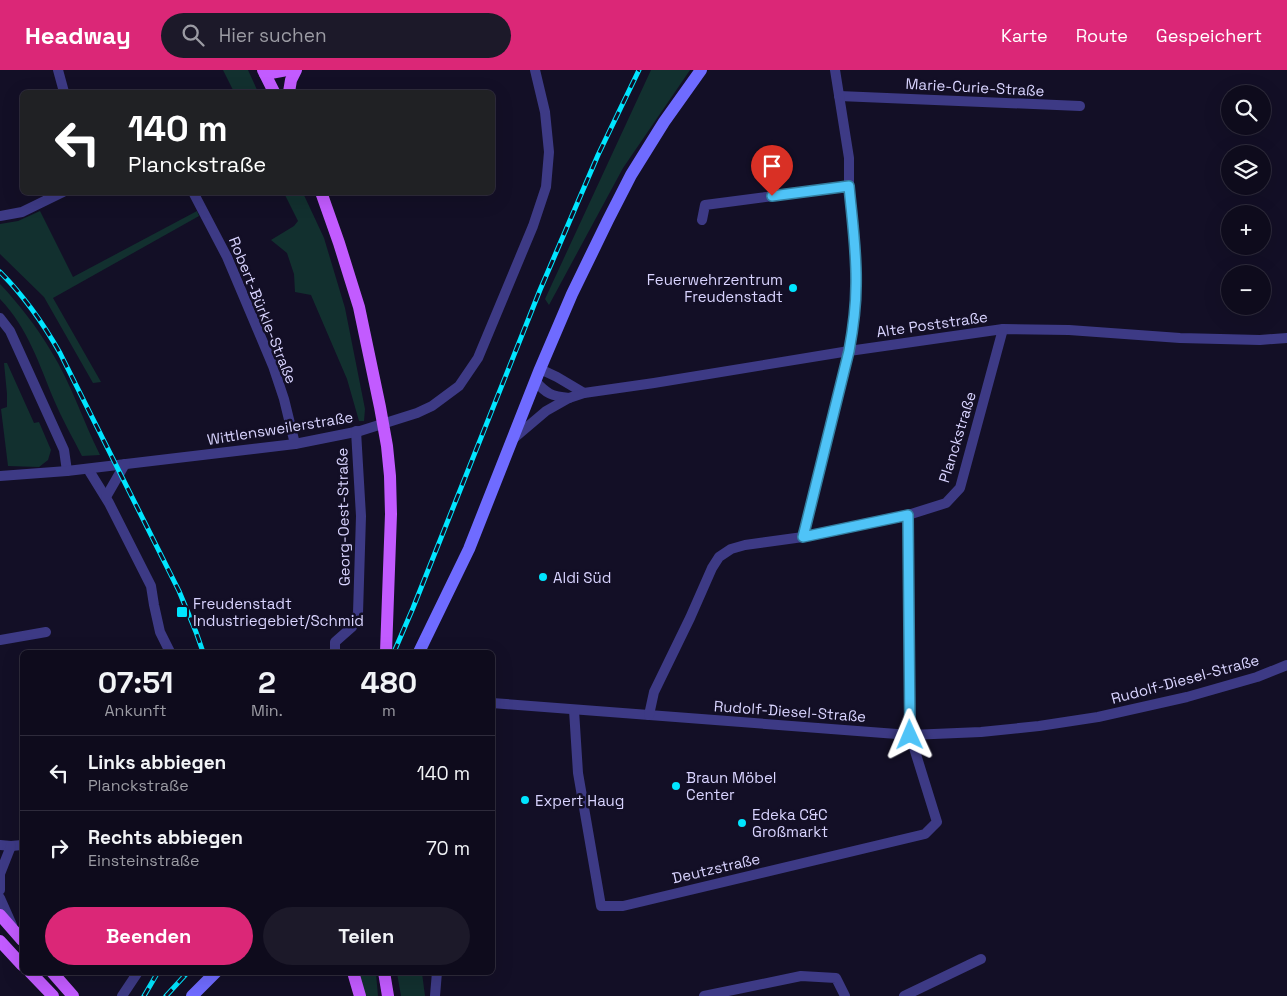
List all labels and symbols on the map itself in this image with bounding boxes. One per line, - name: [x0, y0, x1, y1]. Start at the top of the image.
- street label: Marie-Curie-Straße: [905, 74, 1045, 100]
- pin: [751, 145, 793, 196]
- street label: Robert-Bürkle-Straße: [225, 234, 301, 386]
- place label: Feuerwehrzentrum Freudenstadt: [647, 270, 783, 306]
- marker: Feuerwehrzentrum Freudenstadt: [787, 282, 799, 294]
- street label: Alte Poststraße: [875, 307, 989, 341]
- street label: Planckstraße: [934, 389, 980, 485]
- street label: Wittlensweilerstraße: [206, 407, 354, 449]
- street label: Georg-Oest-Straße: [332, 448, 354, 586]
- place label: Aldi Süd: [553, 568, 611, 587]
- marker: Aldi Süd: [537, 571, 549, 583]
- place label: Freudenstadt Industriegebiet/Schmid: [193, 594, 364, 630]
- marker: Freudenstadt Industriegebiet/Schmid: [175, 605, 189, 619]
- street label: Rudolf-Diesel-Straße: [1109, 650, 1261, 708]
- street label: Rudolf-Diesel-Straße: [713, 696, 867, 726]
- position arrow: [883, 708, 935, 760]
- place label: Braun Möbel Center: [686, 768, 776, 804]
- marker: Braun Möbel Center: [670, 780, 682, 792]
- place label: Expert Haug: [535, 791, 624, 810]
- marker: Expert Haug: [519, 794, 531, 806]
- place label: Edeka C&C Großmarkt: [752, 805, 828, 841]
- marker: Edeka C&C Großmarkt: [736, 817, 748, 829]
- street label: Deutzstraße: [670, 849, 762, 887]

